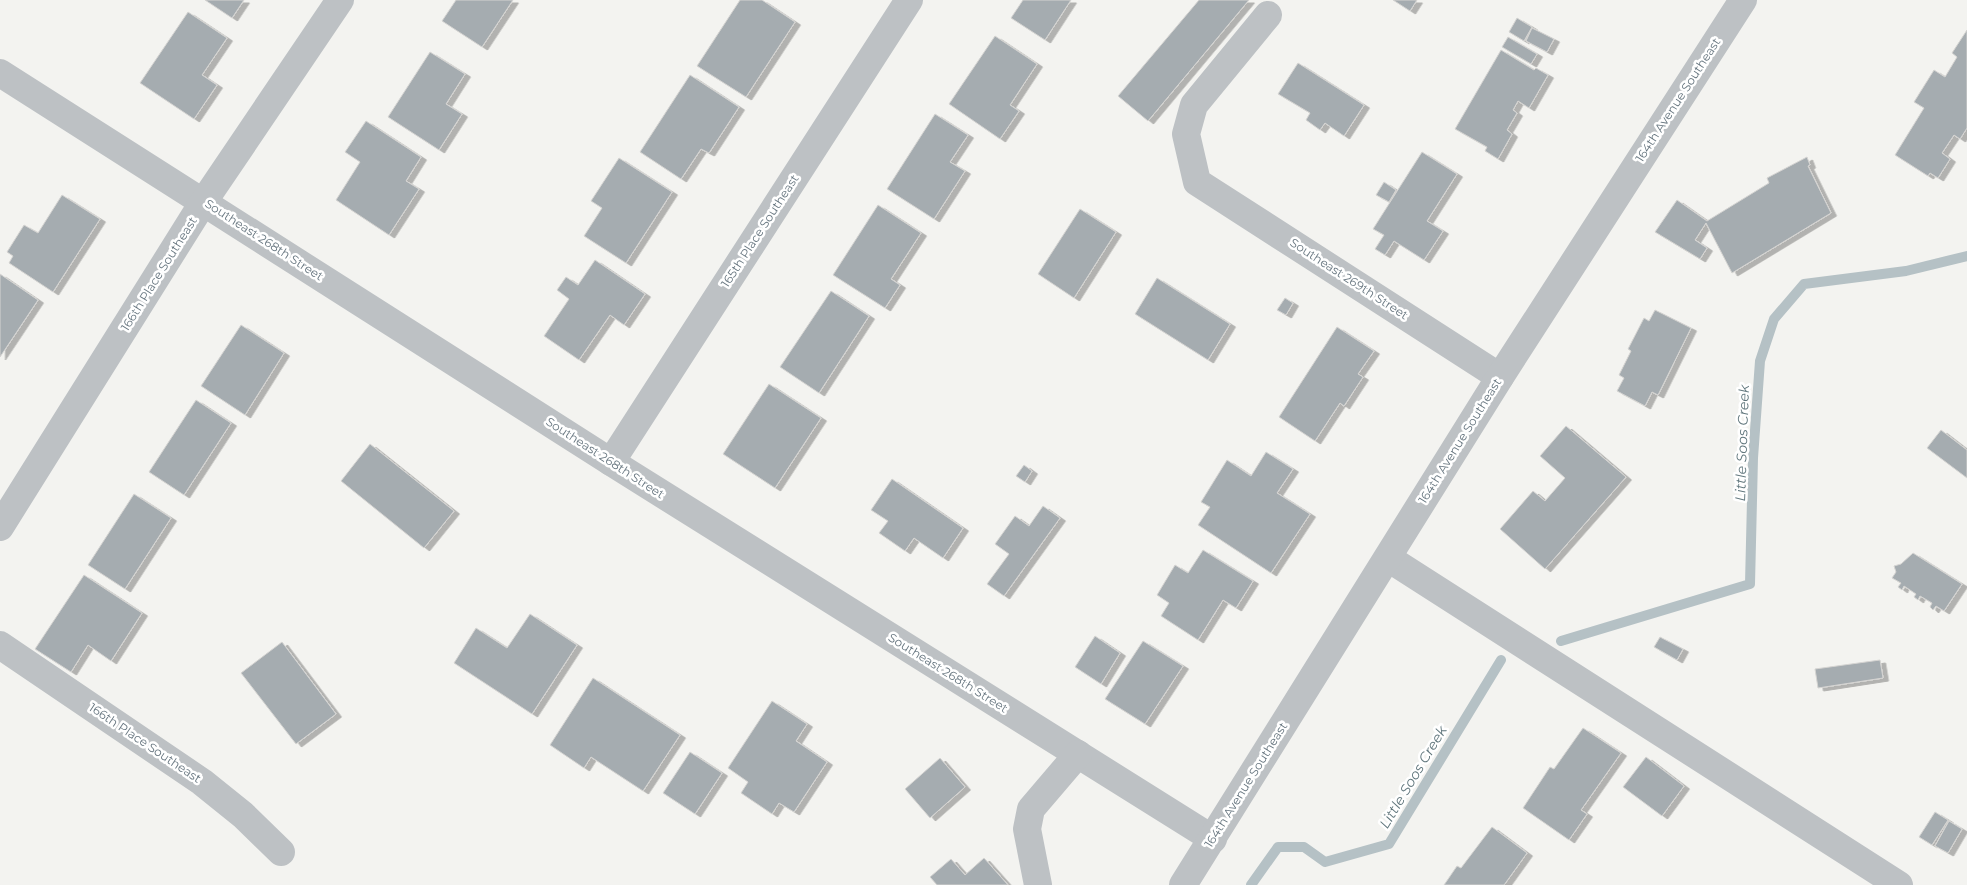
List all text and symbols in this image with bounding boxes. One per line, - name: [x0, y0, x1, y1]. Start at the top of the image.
- street label: 164th Avenue Southeast: [1632, 35, 1723, 165]
- street label: 165th Place Southeast: [718, 171, 802, 290]
- street label: Southeast 268th Street: [202, 196, 326, 284]
- street label: 166th Place Southeast: [117, 214, 200, 334]
- street label: Southeast 269th Street: [1287, 235, 1411, 322]
- street label: 164th Avenue Southeast: [1415, 375, 1504, 506]
- water label: Little Soos Creek: [1731, 384, 1753, 502]
- street label: Southeast 268th Street: [543, 414, 667, 502]
- street label: Southeast 268th Street: [886, 630, 1011, 716]
- street label: 166th Place Southeast: [86, 699, 204, 786]
- street label: 164th Avenue Southeast: [1201, 719, 1290, 850]
- water label: Little Soos Creek: [1375, 722, 1451, 832]

